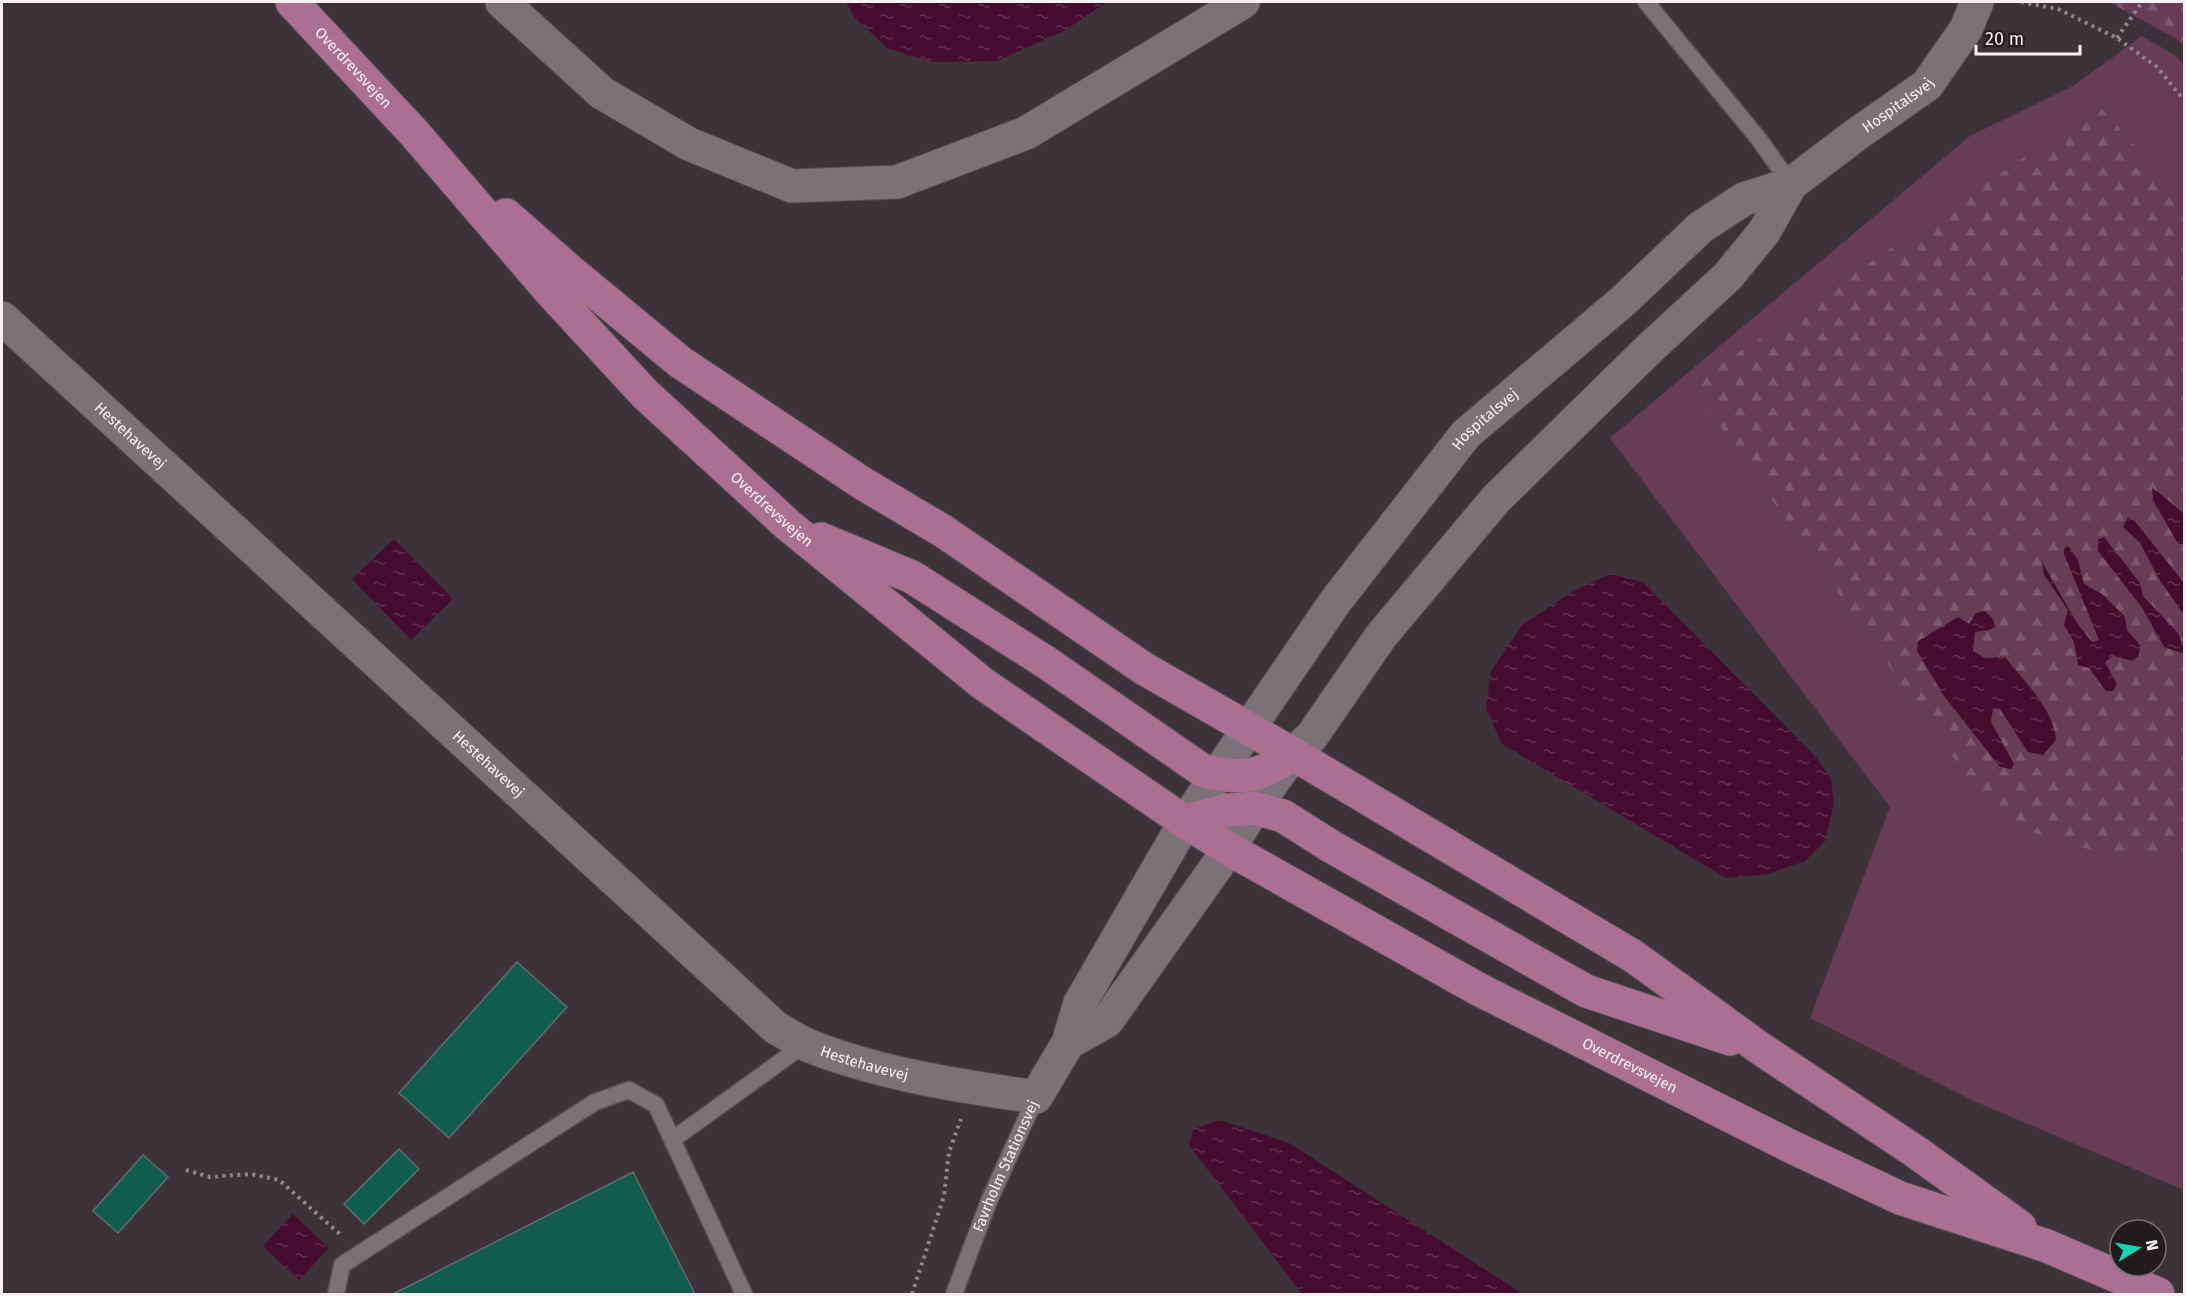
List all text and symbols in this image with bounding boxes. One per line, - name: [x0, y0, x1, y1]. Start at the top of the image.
- scale bar: [1976, 18, 2080, 56]
- street label: Overdrevsvejen: [311, 23, 396, 112]
- text: 20 m: [1985, 28, 2024, 50]
- street label: Hospitalsvej: [1859, 75, 1938, 137]
- street label: Hospitalsvej: [1448, 385, 1522, 454]
- street label: Hestehavevej: [91, 398, 170, 473]
- street label: Overdrevsvejen: [727, 468, 817, 551]
- street label: Hestehavevej: [449, 727, 528, 801]
- street label: Overdrevsvejen: [1579, 1034, 1681, 1097]
- street label: Hestehavevej: [818, 1042, 910, 1084]
- street label: Favrholm Stationsvej: [969, 1097, 1042, 1234]
- north arrow: [2108, 1218, 2168, 1278]
- text: N: [2142, 1238, 2163, 1252]

